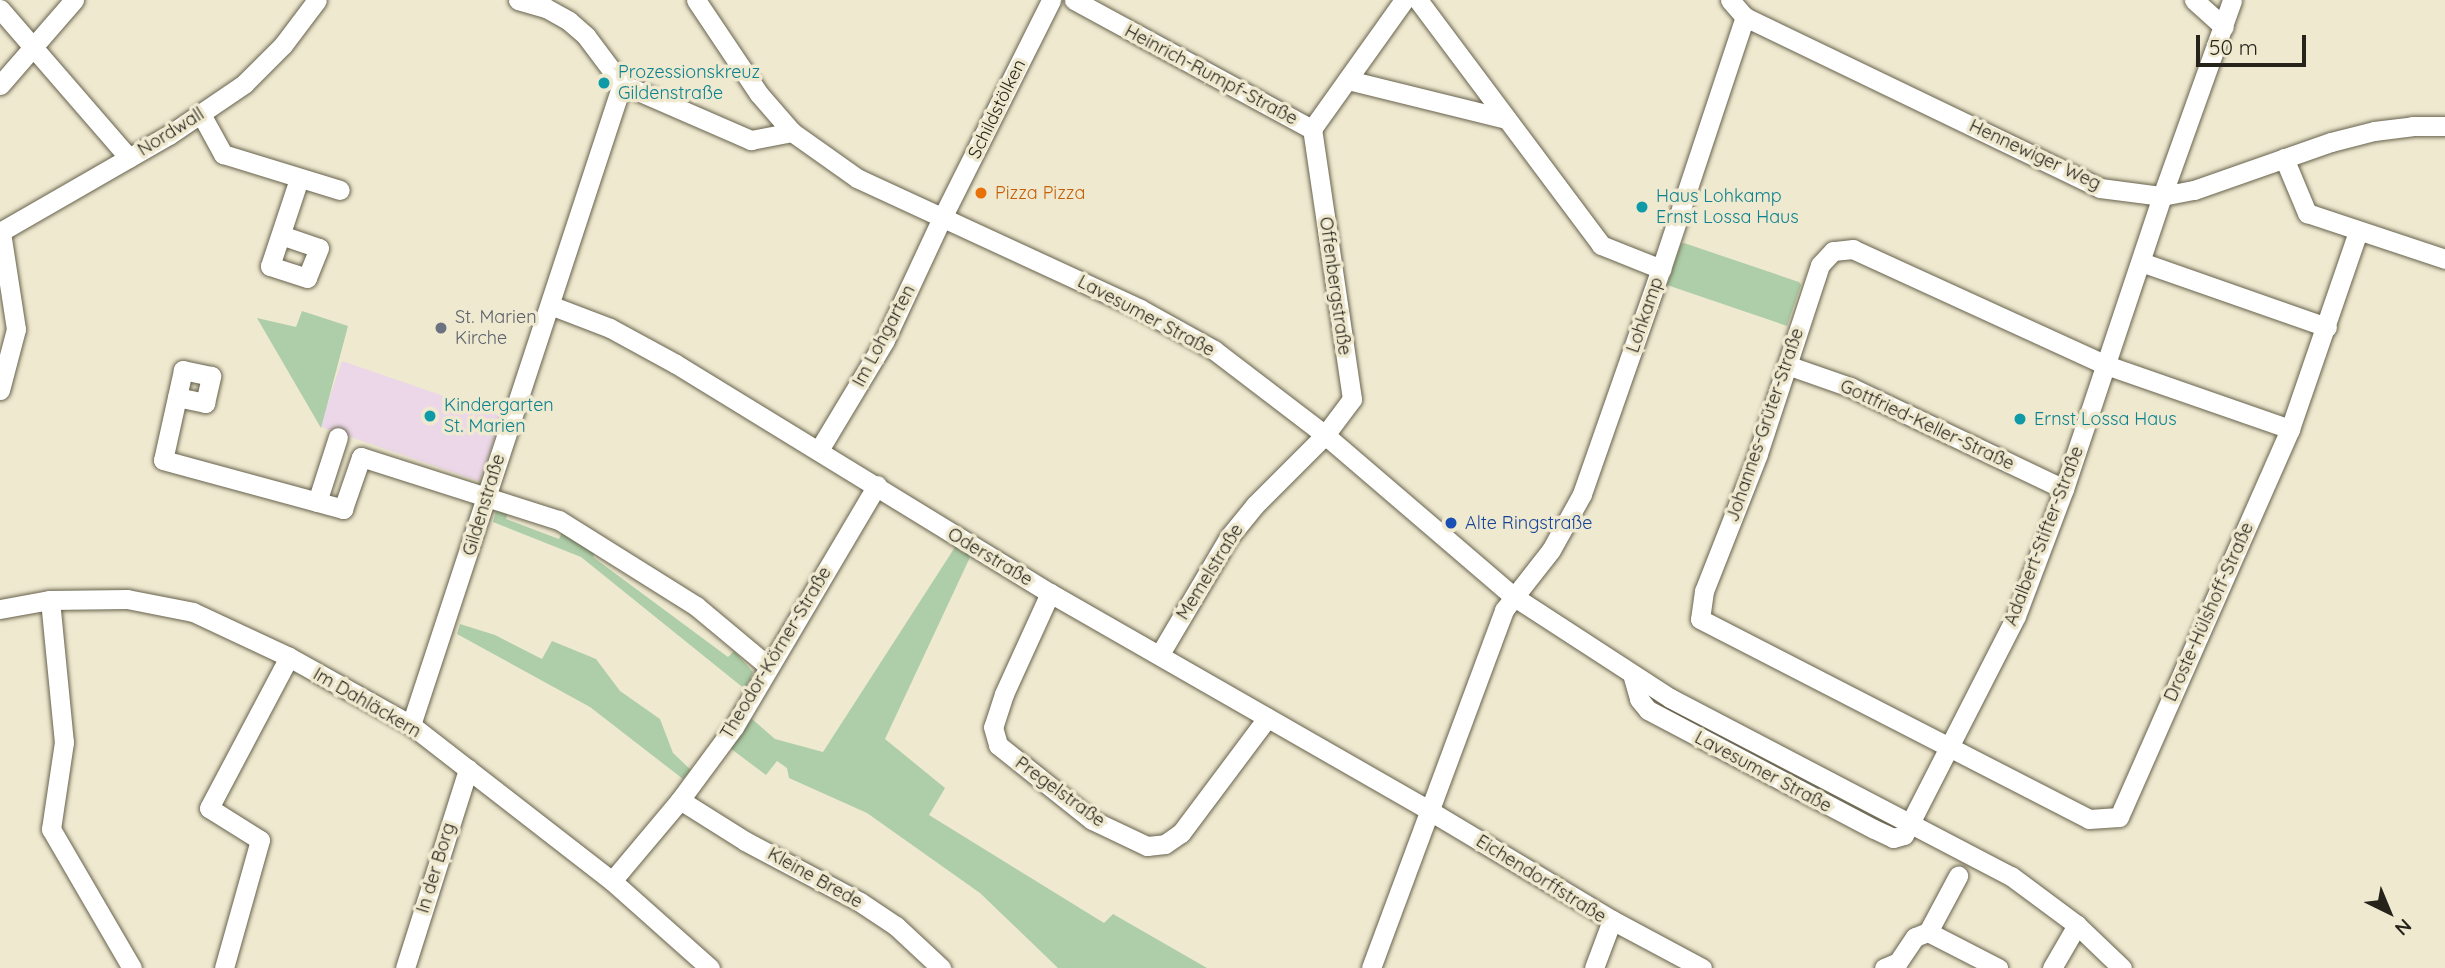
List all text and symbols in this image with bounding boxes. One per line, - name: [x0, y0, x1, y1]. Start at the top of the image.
- street label: Heinrich-Rumpf-Straße: [1121, 20, 1301, 130]
- scale bar: [2200, 21, 2310, 65]
- text: 50 m: [2209, 34, 2258, 60]
- street label: Schildstölken: [964, 56, 1030, 162]
- place label: Prozessionskreuz Gildenstraße: [618, 62, 760, 104]
- marker: Prozessionskreuz Gildenstraße: [596, 75, 612, 91]
- street label: Nordwall: [134, 103, 208, 161]
- street label: Hennewiger Weg: [1966, 115, 2104, 195]
- place label: Pizza Pizza: [995, 182, 1085, 204]
- marker: Pizza Pizza: [973, 185, 989, 201]
- place label: Haus Lohkamp Ernst Lossa Haus: [1656, 186, 1799, 228]
- marker: Haus Lohkamp Ernst Lossa Haus: [1634, 199, 1650, 215]
- street label: Offenbergstraße: [1315, 215, 1355, 357]
- street label: Lavesumer Straße: [1074, 271, 1218, 361]
- street label: Lohkamp: [1622, 274, 1668, 356]
- street label: Im Lohgarten: [848, 281, 920, 391]
- place label: St. Marien Kirche: [455, 307, 537, 350]
- marker: St. Marien Kirche: [433, 320, 449, 336]
- street label: Johannes-Grüter-Straße: [1722, 325, 1808, 525]
- street label: Gottfried-Keller-Straße: [1837, 375, 2017, 475]
- place label: Kindergarten St. Marien: [444, 395, 554, 438]
- marker: Kindergarten St. Marien: [422, 408, 438, 424]
- place label: Ernst Lossa Haus: [2034, 408, 2177, 430]
- marker: Ernst Lossa Haus: [2012, 411, 2028, 427]
- street label: Adalbert-Stifter-Straße: [2000, 443, 2088, 629]
- street label: Gildenstraße: [458, 452, 510, 558]
- place label: Alte Ringstraße: [1465, 512, 1592, 534]
- marker: Alte Ringstraße: [1443, 515, 1459, 531]
- street label: Droste-Hülshoff-Straße: [2160, 519, 2258, 705]
- street label: Memelstraße: [1172, 520, 1248, 624]
- street label: Oderstraße: [944, 523, 1036, 591]
- street label: Theodor-Körner-Straße: [716, 563, 836, 743]
- street label: Im Dahläckern: [309, 663, 425, 743]
- street label: Lavesumer Straße: [1691, 727, 1835, 817]
- street label: Pregelstraße: [1011, 752, 1109, 832]
- street label: In der Borg: [412, 820, 460, 916]
- street label: Eichendorffstraße: [1472, 830, 1610, 928]
- street label: Kleine Brede: [764, 843, 866, 913]
- north arrow: [2354, 877, 2424, 947]
- text: N: [2390, 914, 2417, 941]

